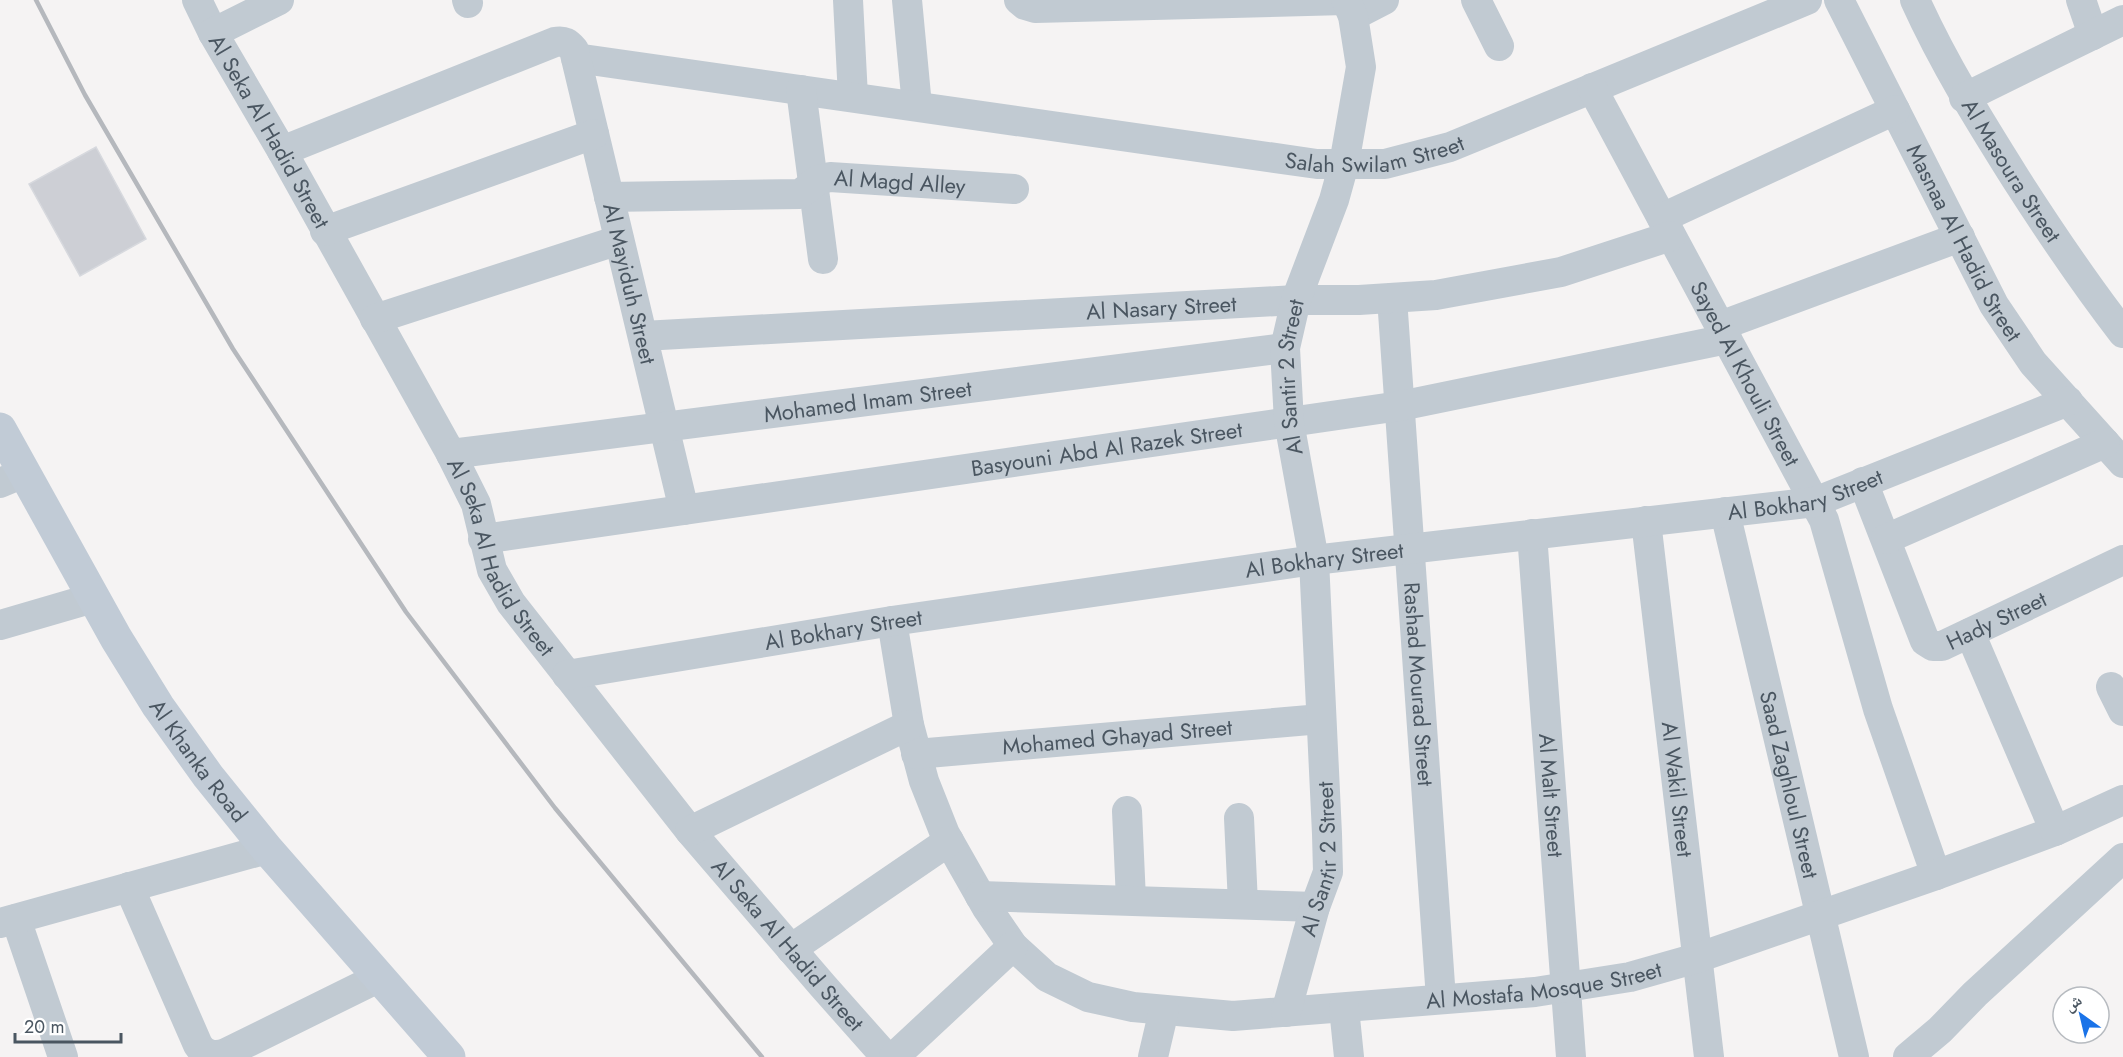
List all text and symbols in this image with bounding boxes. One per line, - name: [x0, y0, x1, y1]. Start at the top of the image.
- street label: Al Seka Al Hadid Street: [201, 28, 338, 235]
- street label: Al Masoura Street: [1954, 93, 2069, 249]
- street label: Salah Swilam Street: [1283, 127, 1470, 180]
- street label: Masnaa Al Hadid Street: [1899, 138, 2030, 348]
- street label: Al Magd Alley: [833, 161, 967, 202]
- street label: Al Mayiduh Street: [595, 200, 665, 368]
- street label: Sayed Al Khouli Street: [1682, 275, 1808, 472]
- street label: Al Nasary Street: [1085, 287, 1238, 328]
- street label: Al Santir 2 Street: [1269, 295, 1312, 458]
- street label: Mohamed Imam Street: [762, 372, 974, 430]
- street label: Basyouni Abd Al Razek Street: [969, 413, 1245, 484]
- street label: Al Seka Al Hadid Street: [439, 452, 563, 663]
- street label: Al Bokhary Street: [1726, 460, 1888, 528]
- street label: Al Bokhary Street: [1243, 534, 1406, 586]
- street label: Rashad Mourad Street: [1396, 581, 1442, 788]
- street label: Hady Street: [1941, 582, 2052, 658]
- street label: Al Bokhary Street: [762, 601, 925, 658]
- street label: Saad Zaghloul Street: [1752, 687, 1827, 882]
- street label: Al Khanka Road: [142, 692, 255, 829]
- street label: Mohamed Ghayad Street: [1001, 711, 1234, 762]
- street label: Al Wakil Street: [1654, 720, 1701, 859]
- street label: Al Malt Street: [1531, 732, 1572, 859]
- street label: Al Santir 2 Street: [1292, 780, 1344, 940]
- street label: Al Seka Al Hadid Street: [704, 851, 872, 1038]
- street label: Al Mostafa Mosque Street: [1425, 953, 1666, 1017]
- north arrow: [2051, 985, 2111, 1045]
- text: ش: [2059, 989, 2086, 1017]
- scale bar: [15, 1006, 122, 1044]
- text: 20 m: [24, 1014, 64, 1040]

